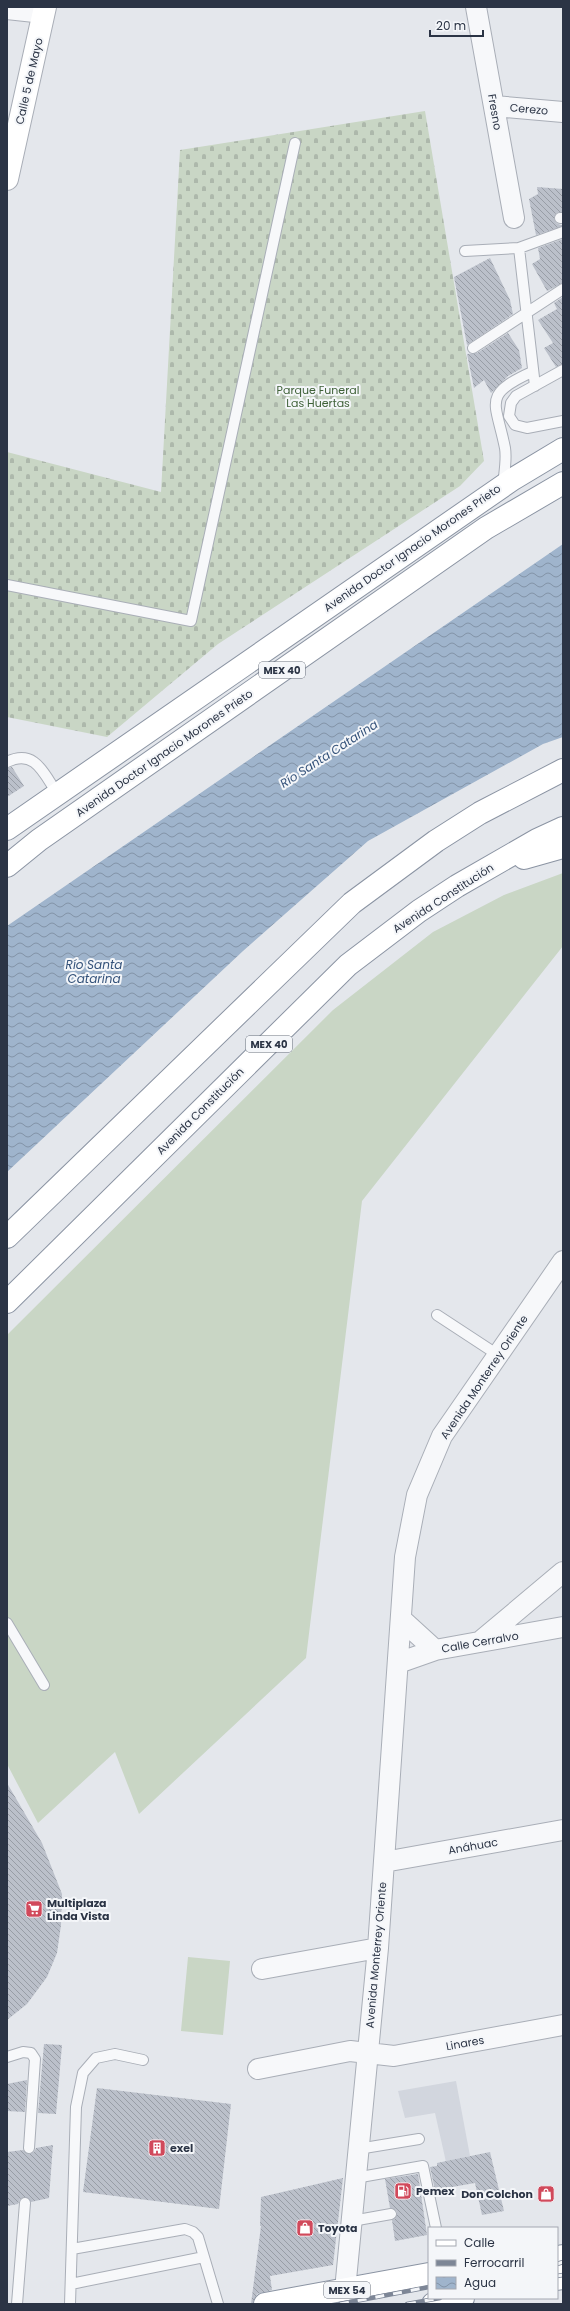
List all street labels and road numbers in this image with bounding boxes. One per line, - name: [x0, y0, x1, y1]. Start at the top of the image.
- street label: Calle 5 de Mayo: [11, 36, 47, 126]
- street label: Fresno: [484, 93, 506, 131]
- street label: Cerezo: [509, 99, 549, 119]
- street label: Avenida Doctor Ignacio Morones Prieto: [320, 480, 504, 616]
- road number: MEX 40: [259, 662, 305, 678]
- street label: Avenida Doctor Ignacio Morones Prieto: [72, 685, 256, 821]
- street label: Avenida Constitución: [389, 859, 497, 937]
- road number: MEX 40: [246, 1036, 292, 1052]
- street label: Avenida Constitución: [153, 1064, 247, 1158]
- street label: Avenida Monterrey Oriente: [436, 1312, 532, 1442]
- street label: Calle Cerralvo: [440, 1627, 520, 1657]
- street label: Anáhuac: [447, 1834, 499, 1858]
- street label: Avenida Monterrey Oriente: [362, 1881, 390, 2029]
- street label: Linares: [445, 2032, 486, 2054]
- road number: MEX 54: [324, 2282, 370, 2298]

